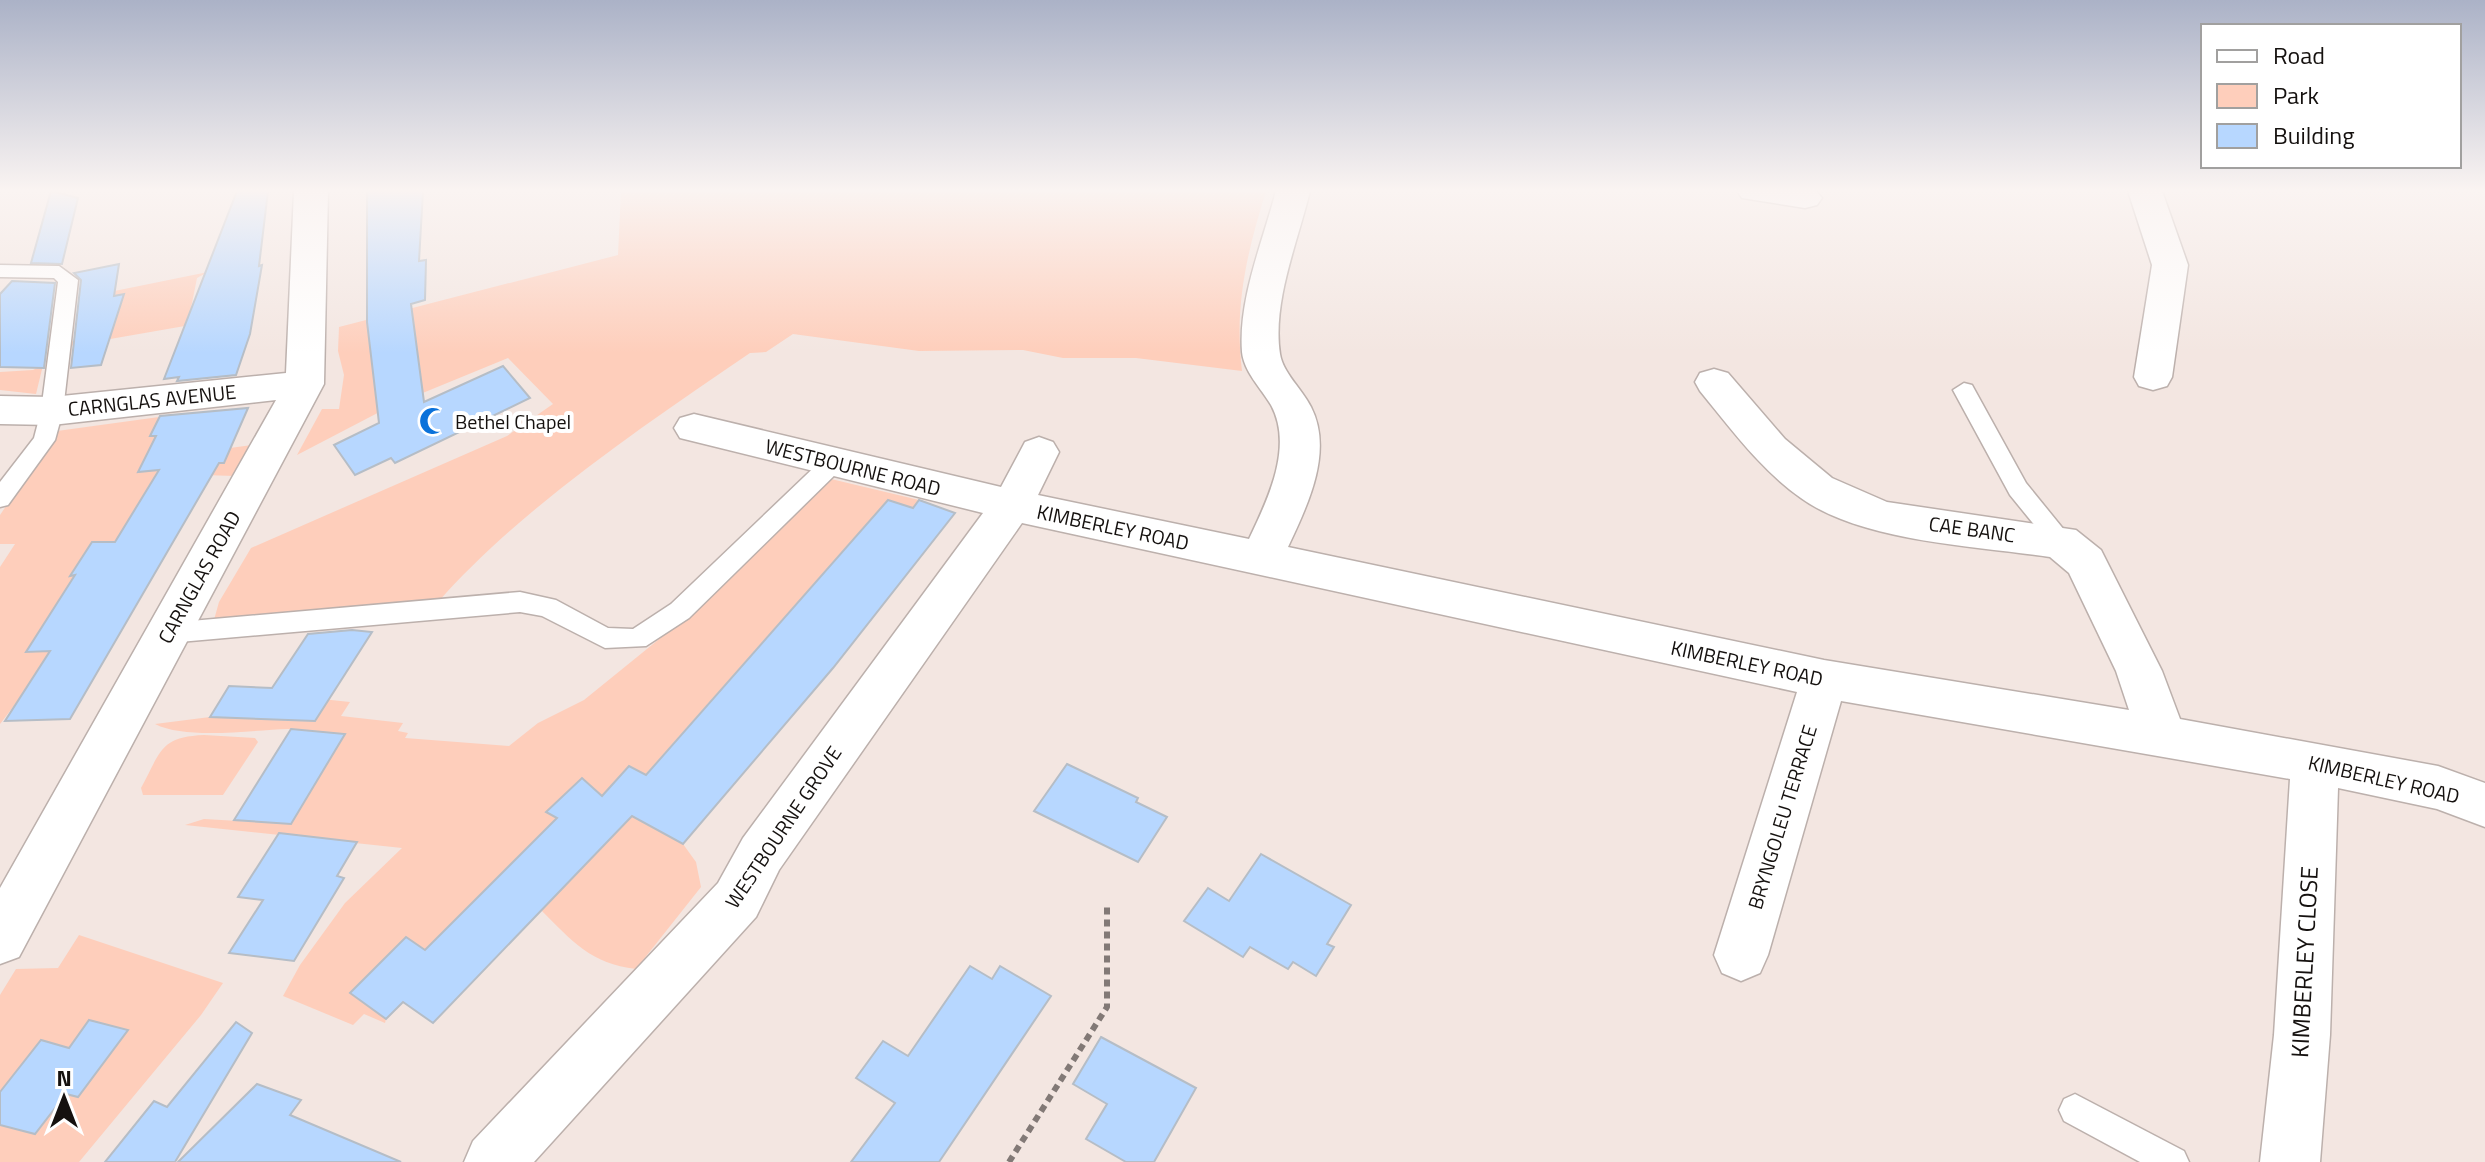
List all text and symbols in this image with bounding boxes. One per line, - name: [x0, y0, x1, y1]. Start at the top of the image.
- legend: [2201, 24, 2461, 168]
- text: Road: [2273, 37, 2325, 73]
- text: Park: [2273, 77, 2319, 113]
- text: Building: [2273, 117, 2355, 153]
- street label: CARNGLAS AVENUE: [66, 376, 238, 424]
- mosque icon: Bethel Chapel: [418, 406, 448, 436]
- place label: Bethel Chapel: [455, 406, 571, 437]
- street label: WESTBOURNE ROAD: [762, 430, 944, 504]
- street label: KIMBERLEY ROAD: [1034, 496, 1192, 558]
- street label: CARNGLAS ROAD: [150, 505, 248, 649]
- street label: CAE BANC: [1927, 508, 2017, 550]
- street label: KIMBERLEY ROAD: [1668, 632, 1826, 694]
- street label: BRYNGOLEU TERRACE: [1739, 721, 1825, 913]
- street label: WESTBOURNE GROVE: [717, 740, 849, 914]
- street label: KIMBERLEY ROAD: [2305, 746, 2463, 812]
- street label: KIMBERLEY CLOSE: [2281, 865, 2327, 1059]
- north arrow: [24, 1058, 104, 1138]
- text: N: [56, 1061, 72, 1095]

